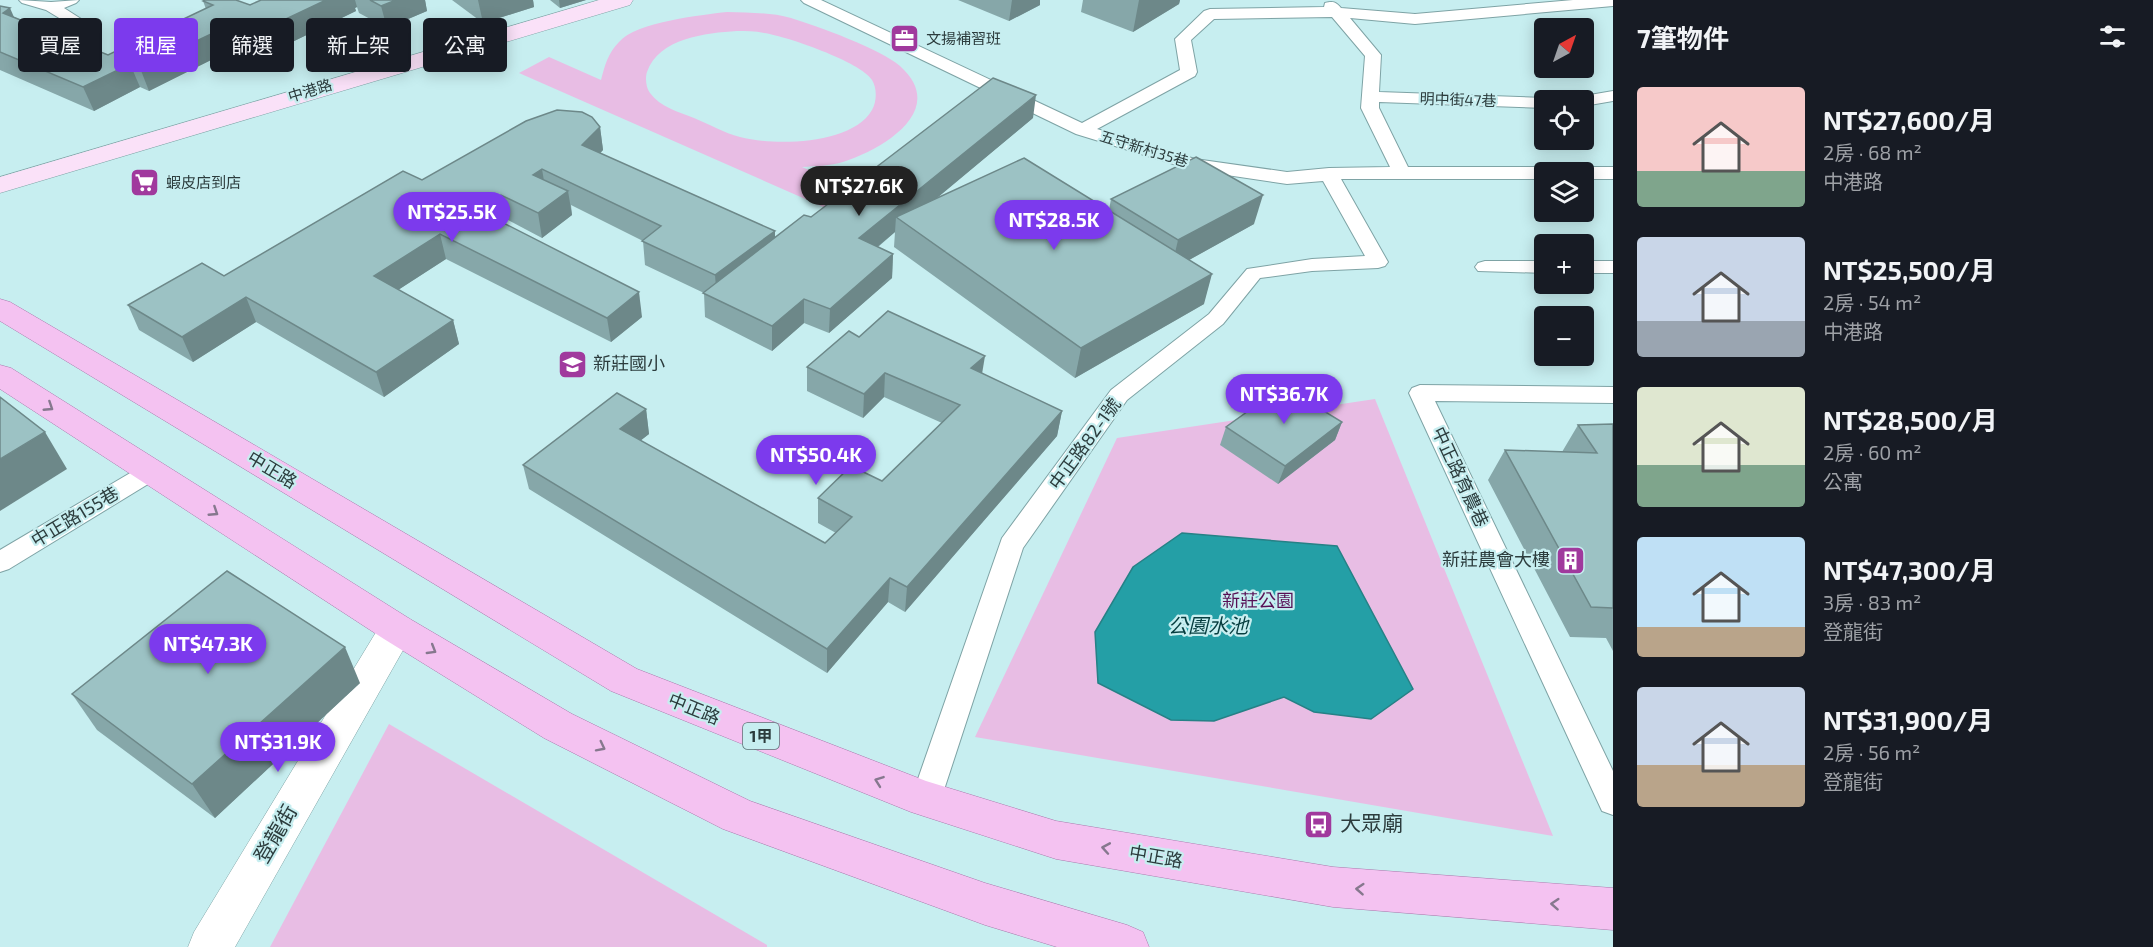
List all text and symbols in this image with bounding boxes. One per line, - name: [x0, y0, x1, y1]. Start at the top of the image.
- chip: 買屋: [18, 18, 102, 72]
- chip: 租屋: [114, 18, 198, 72]
- chip: 篩選: [210, 18, 294, 72]
- chip: 新上架: [306, 18, 411, 72]
- chip: 公寓: [423, 18, 507, 72]
- north arrow: [1534, 18, 1594, 78]
- map controls: [1534, 18, 1594, 366]
- icon: filters: [2096, 20, 2129, 53]
- text: 7筆物件: [1637, 22, 1729, 53]
- office icon: 文揚補習班: [889, 23, 921, 55]
- place label: 文揚補習班: [926, 29, 1001, 47]
- street label: 中港路: [286, 75, 334, 105]
- street label: 明中街47巷: [1419, 89, 1497, 109]
- button: locate: [1534, 90, 1594, 150]
- text: NT$27,600/月: [1823, 104, 1995, 135]
- icon: home: [1685, 111, 1757, 183]
- street label: 五守新村35巷: [1098, 126, 1191, 170]
- text: 2房 · 68 m²: [1823, 140, 1922, 164]
- button: layers: [1534, 162, 1594, 222]
- pin: NT$27.6K: [797, 166, 921, 217]
- supermarket icon: 蝦皮店到店: [129, 167, 161, 199]
- text: 中港路: [1823, 169, 1883, 193]
- place label: 蝦皮店到店: [166, 173, 241, 191]
- text: NT$27.6K: [815, 173, 903, 197]
- pin: NT$25.5K: [390, 192, 514, 243]
- text: NT$25.5K: [407, 199, 497, 223]
- pin: NT$28.5K: [992, 200, 1116, 251]
- text: NT$28.5K: [1009, 207, 1099, 231]
- button: +: [1534, 234, 1594, 294]
- text: NT$25,500/月: [1823, 254, 1996, 285]
- icon: home: [1685, 261, 1757, 333]
- text: 2房 · 54 m²: [1823, 290, 1921, 314]
- button: −: [1534, 306, 1594, 366]
- text: 中港路: [1823, 319, 1883, 343]
- school or university icon: 新莊國小: [556, 348, 588, 380]
- place label: 新莊國小: [593, 352, 665, 374]
- pin: NT$36.7K: [1222, 374, 1346, 425]
- text: NT$36.7K: [1240, 381, 1328, 405]
- street label: 中正路82-1號: [1044, 393, 1125, 493]
- one-way arrow: [42, 400, 53, 411]
- text: NT$28,500/月: [1823, 404, 1998, 435]
- icon: home: [1685, 411, 1757, 483]
- street label: 中正路育農巷: [1428, 423, 1494, 530]
- pin: NT$50.4K: [754, 435, 878, 486]
- text: 2房 · 60 m²: [1823, 440, 1922, 464]
- text: NT$50.4K: [770, 442, 862, 466]
- street label: 中正路: [244, 446, 301, 492]
- text: 公寓: [1823, 469, 1863, 493]
- street label: 中正路155巷: [27, 481, 122, 551]
- one-way arrow: [207, 505, 218, 516]
- building icon: 新莊農會大樓: [1555, 544, 1587, 576]
- place label: 新莊農會大樓: [1442, 548, 1550, 570]
- text: NT$47,300/月: [1823, 554, 1996, 585]
- icon: home: [1685, 561, 1757, 633]
- park label: 新莊公園: [1222, 589, 1294, 611]
- text: 3房 · 83 m²: [1823, 590, 1921, 614]
- water label: 公園水池: [1168, 613, 1250, 637]
- text: 登龍街: [1823, 619, 1883, 643]
- pin: NT$47.3K: [146, 624, 270, 675]
- text: NT$47.3K: [163, 631, 253, 655]
- one-way arrow: [426, 642, 436, 654]
- street label: 中正路: [665, 688, 724, 728]
- text: NT$31,900/月: [1823, 704, 1993, 735]
- icon: home: [1685, 711, 1757, 783]
- pin: NT$31.9K: [216, 722, 340, 773]
- road number: 1甲: [743, 723, 779, 749]
- text: NT$31.9K: [234, 729, 322, 753]
- one-way arrow: [594, 740, 605, 751]
- text: 2房 · 56 m²: [1823, 740, 1920, 764]
- text: 登龍街: [1823, 769, 1883, 793]
- one-way arrow: [874, 776, 885, 789]
- street label: 登龍街: [248, 800, 301, 867]
- bus stop icon: 大眾廟: [1303, 808, 1335, 840]
- place label: 大眾廟: [1340, 810, 1403, 835]
- street label: 中正路: [1128, 840, 1185, 872]
- one-way arrow: [1101, 843, 1110, 855]
- one-way arrow: [1356, 883, 1365, 896]
- one-way arrow: [1550, 898, 1559, 911]

